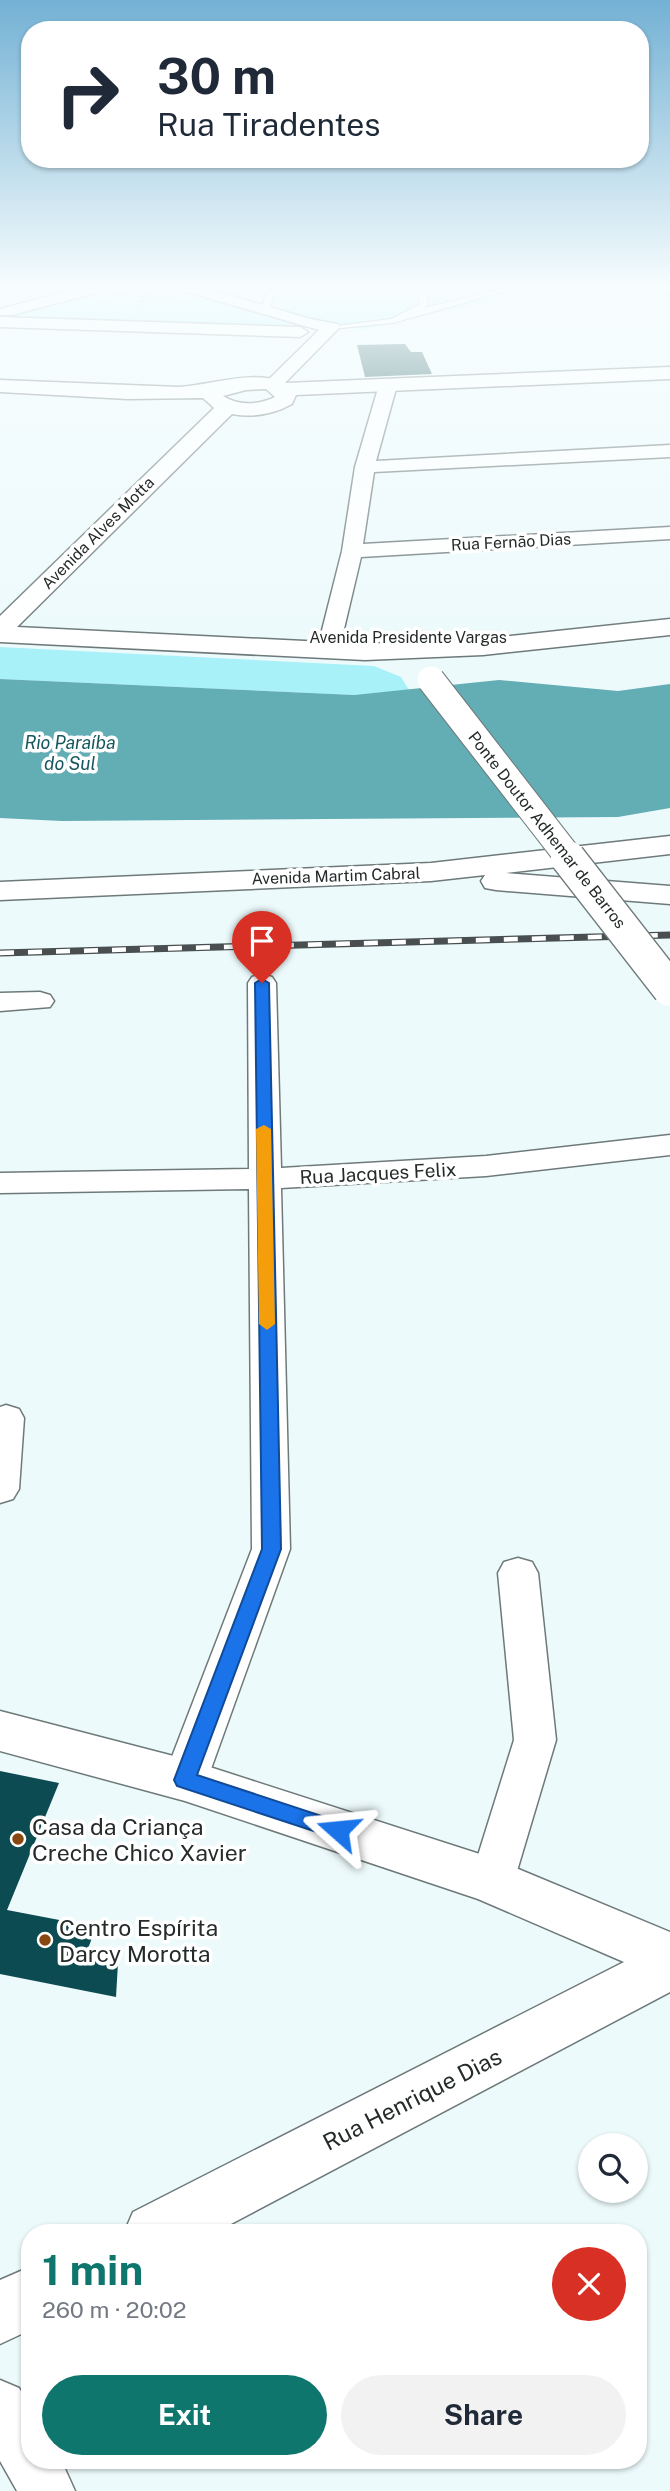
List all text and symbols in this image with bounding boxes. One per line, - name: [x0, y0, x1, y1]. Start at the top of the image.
- text: 30 m: [157, 47, 276, 105]
- icon: right: [42, 49, 133, 140]
- text: Rua Tiradentes: [157, 106, 380, 143]
- street label: Avenida Alves Motta: [38, 473, 158, 593]
- street label: Rua Fernão Dias: [451, 529, 571, 555]
- street label: Avenida Presidente Vargas: [309, 628, 507, 647]
- street label: Ponte Doutor Adhemar de Barros: [464, 728, 630, 932]
- water label: Rio Paraíba do Sul: [25, 732, 116, 774]
- street label: Avenida Martim Cabral: [251, 864, 421, 888]
- pin: [232, 911, 292, 983]
- icon: arrive: [243, 922, 281, 960]
- street label: Rua Jacques Felix: [299, 1158, 457, 1188]
- position arrow: [301, 1793, 375, 1867]
- place label: Casa da Criança Creche Chico Xavier: [32, 1813, 247, 1866]
- marker: Casa da Criança Creche Chico Xavier: [10, 1831, 26, 1847]
- place label: Centro Espírita Darcy Morotta: [59, 1914, 218, 1967]
- marker: Centro Espírita Darcy Morotta: [37, 1932, 53, 1948]
- street label: Rua Henrique Dias: [318, 2042, 506, 2156]
- map controls: [578, 2133, 648, 2203]
- button: search: [578, 2133, 648, 2203]
- text: 1 min: [42, 2245, 143, 2294]
- button: close: [552, 2247, 626, 2321]
- text: 260 m · 20:02: [42, 2296, 187, 2323]
- button: Exit: [42, 2375, 327, 2455]
- button: Share: [341, 2375, 626, 2455]

